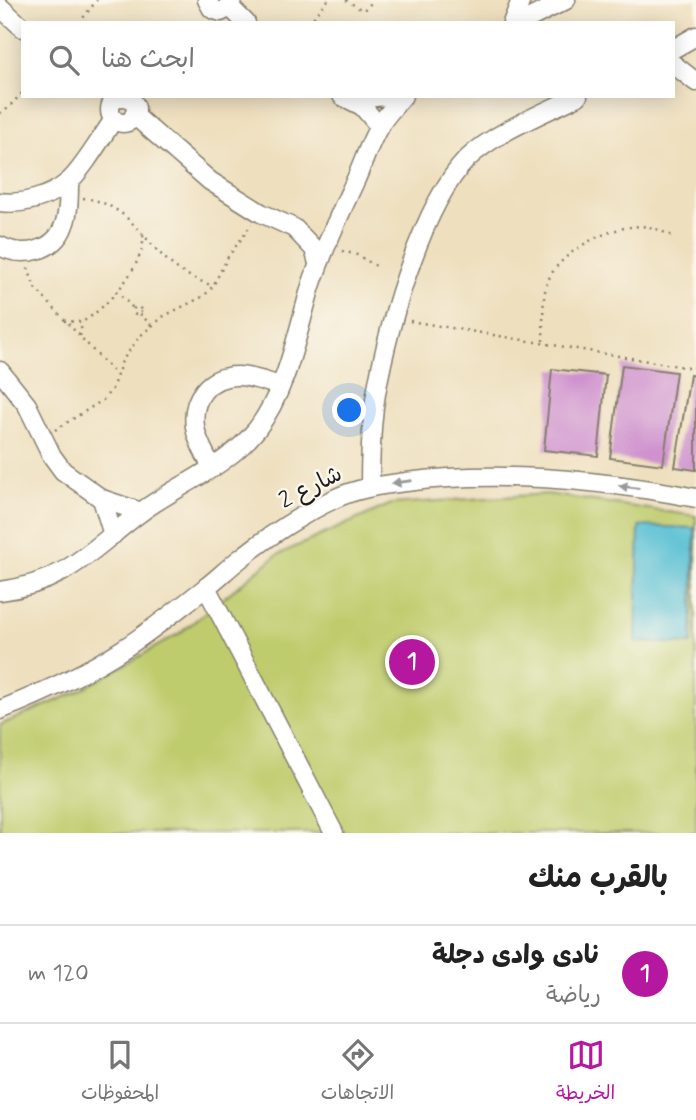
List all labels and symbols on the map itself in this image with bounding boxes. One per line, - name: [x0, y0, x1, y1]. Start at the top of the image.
- your location: [332, 393, 366, 427]
- street label: شارع 2: [274, 459, 348, 517]
- one-way arrow: [391, 477, 413, 488]
- one-way arrow: [618, 482, 640, 493]
- pin: 1: [389, 636, 435, 688]

